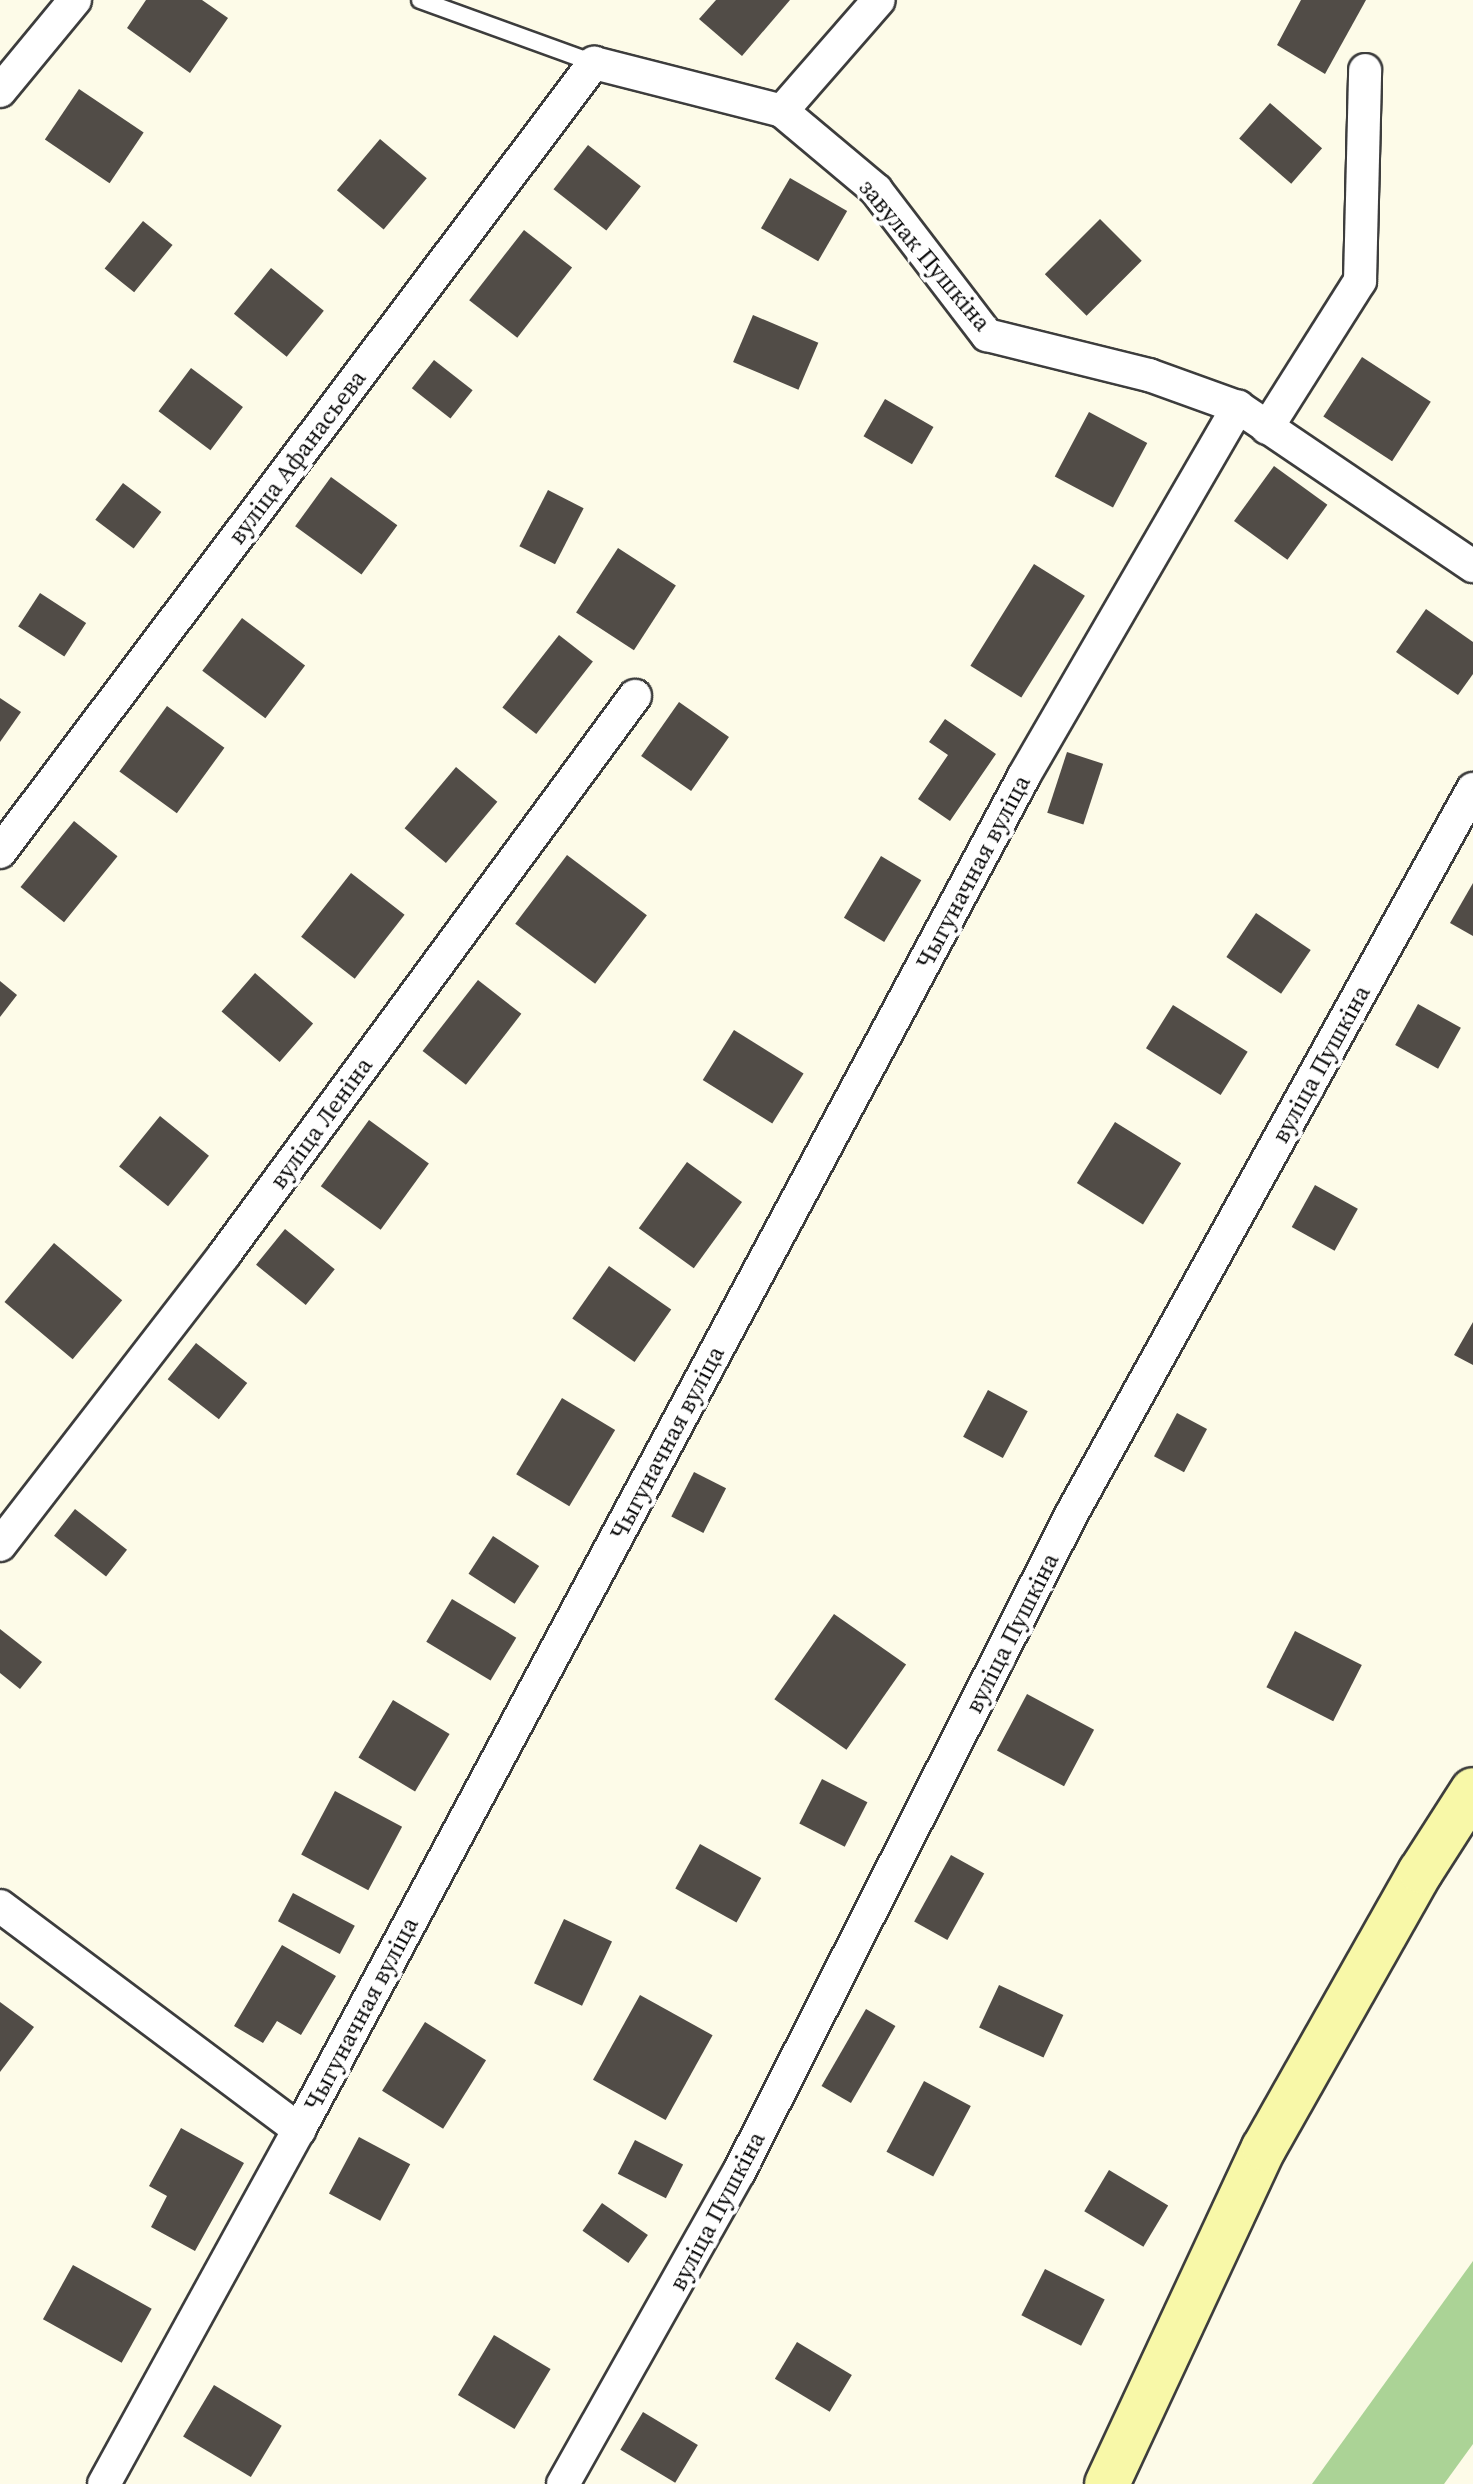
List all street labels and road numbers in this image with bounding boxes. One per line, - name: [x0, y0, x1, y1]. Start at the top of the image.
- street label: завулак Пушкіна: [853, 173, 997, 337]
- street label: вуліца Афанасьева: [222, 364, 372, 550]
- street label: Чыгуначная вуліца: [910, 770, 1036, 974]
- street label: вуліца Пушкіна: [1266, 980, 1376, 1148]
- street label: вуліца Леніна: [264, 1052, 378, 1194]
- street label: Чыгуначная вуліца: [604, 1341, 730, 1545]
- street label: вуліца Пушкіна: [959, 1548, 1065, 1718]
- street label: Чыгуначная вуліца: [298, 1912, 424, 2116]
- street label: вуліца Пушкіна: [663, 2127, 771, 2295]

